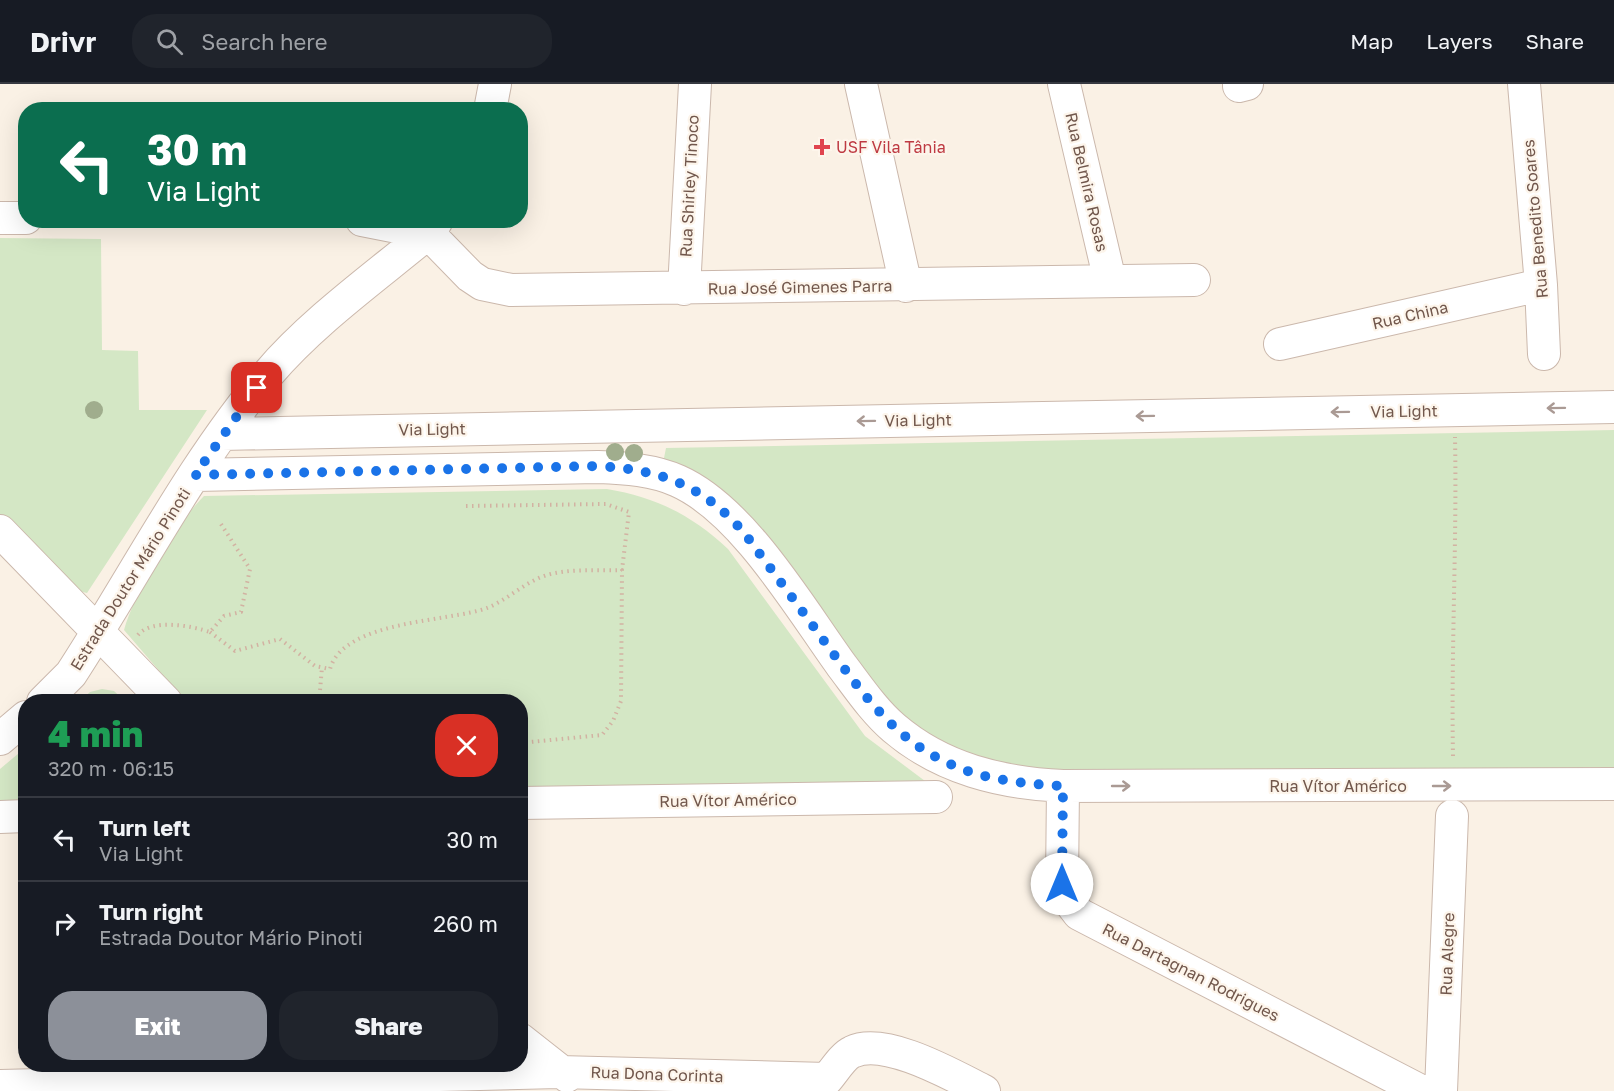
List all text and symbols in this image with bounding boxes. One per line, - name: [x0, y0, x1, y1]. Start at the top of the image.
- search box: [132, 14, 552, 68]
- text: Drivr: [30, 25, 96, 58]
- icon: search: [153, 25, 186, 58]
- text: Search here: [201, 28, 327, 55]
- text: Map: [1350, 28, 1393, 54]
- text: Layers: [1426, 28, 1493, 54]
- text: Share: [1526, 28, 1584, 54]
- street label: Rua Belmira Rosas: [1061, 110, 1113, 254]
- street label: Rua Shirley Tinoco: [675, 114, 703, 258]
- text: 30 m: [147, 124, 247, 174]
- icon: left: [48, 126, 126, 204]
- place label: USF Vila Tânia: [836, 137, 946, 157]
- marker: USF Vila Tânia: [813, 138, 831, 156]
- street label: Rua Benedito Soares: [1518, 139, 1552, 299]
- text: Via Light: [147, 175, 261, 207]
- street label: Rua José Gimenes Parra: [707, 275, 893, 299]
- street label: Rua China: [1370, 297, 1450, 333]
- pin: [231, 362, 282, 413]
- icon: arrive: [240, 371, 273, 404]
- street label: Via Light: [1370, 400, 1438, 422]
- one-way arrow: [1546, 403, 1566, 414]
- one-way arrow: [1330, 406, 1350, 418]
- street label: Via Light: [884, 409, 952, 431]
- one-way arrow: [1135, 410, 1155, 422]
- one-way arrow: [856, 415, 876, 427]
- street label: Via Light: [398, 418, 466, 440]
- street label: Estrada Doutor Mário Pinoti: [66, 484, 194, 674]
- text: 4 min: [48, 712, 143, 755]
- button: close: [435, 714, 498, 777]
- text: 320 m · 06:15: [48, 756, 174, 780]
- street label: Rua Vítor Américo: [1269, 776, 1407, 796]
- one-way arrow: [1111, 780, 1131, 792]
- one-way arrow: [1432, 780, 1452, 792]
- street label: Rua Vítor Américo: [659, 789, 797, 811]
- text: Turn left: [99, 814, 190, 841]
- icon: left: [48, 823, 81, 856]
- text: 30 m: [447, 826, 498, 853]
- text: Via Light: [99, 841, 183, 865]
- position arrow: [1030, 852, 1094, 916]
- text: Turn right: [99, 898, 203, 925]
- icon: right: [48, 907, 81, 940]
- text: 260 m: [433, 910, 498, 937]
- street label: Rua Alegre: [1436, 912, 1458, 996]
- street label: Rua Dartagnan Rodrigues: [1099, 919, 1283, 1025]
- text: Estrada Doutor Mário Pinoti: [99, 925, 363, 949]
- button: Exit: [48, 991, 267, 1060]
- button: Share: [279, 991, 498, 1060]
- street label: Rua Dona Corinta: [590, 1062, 724, 1086]

